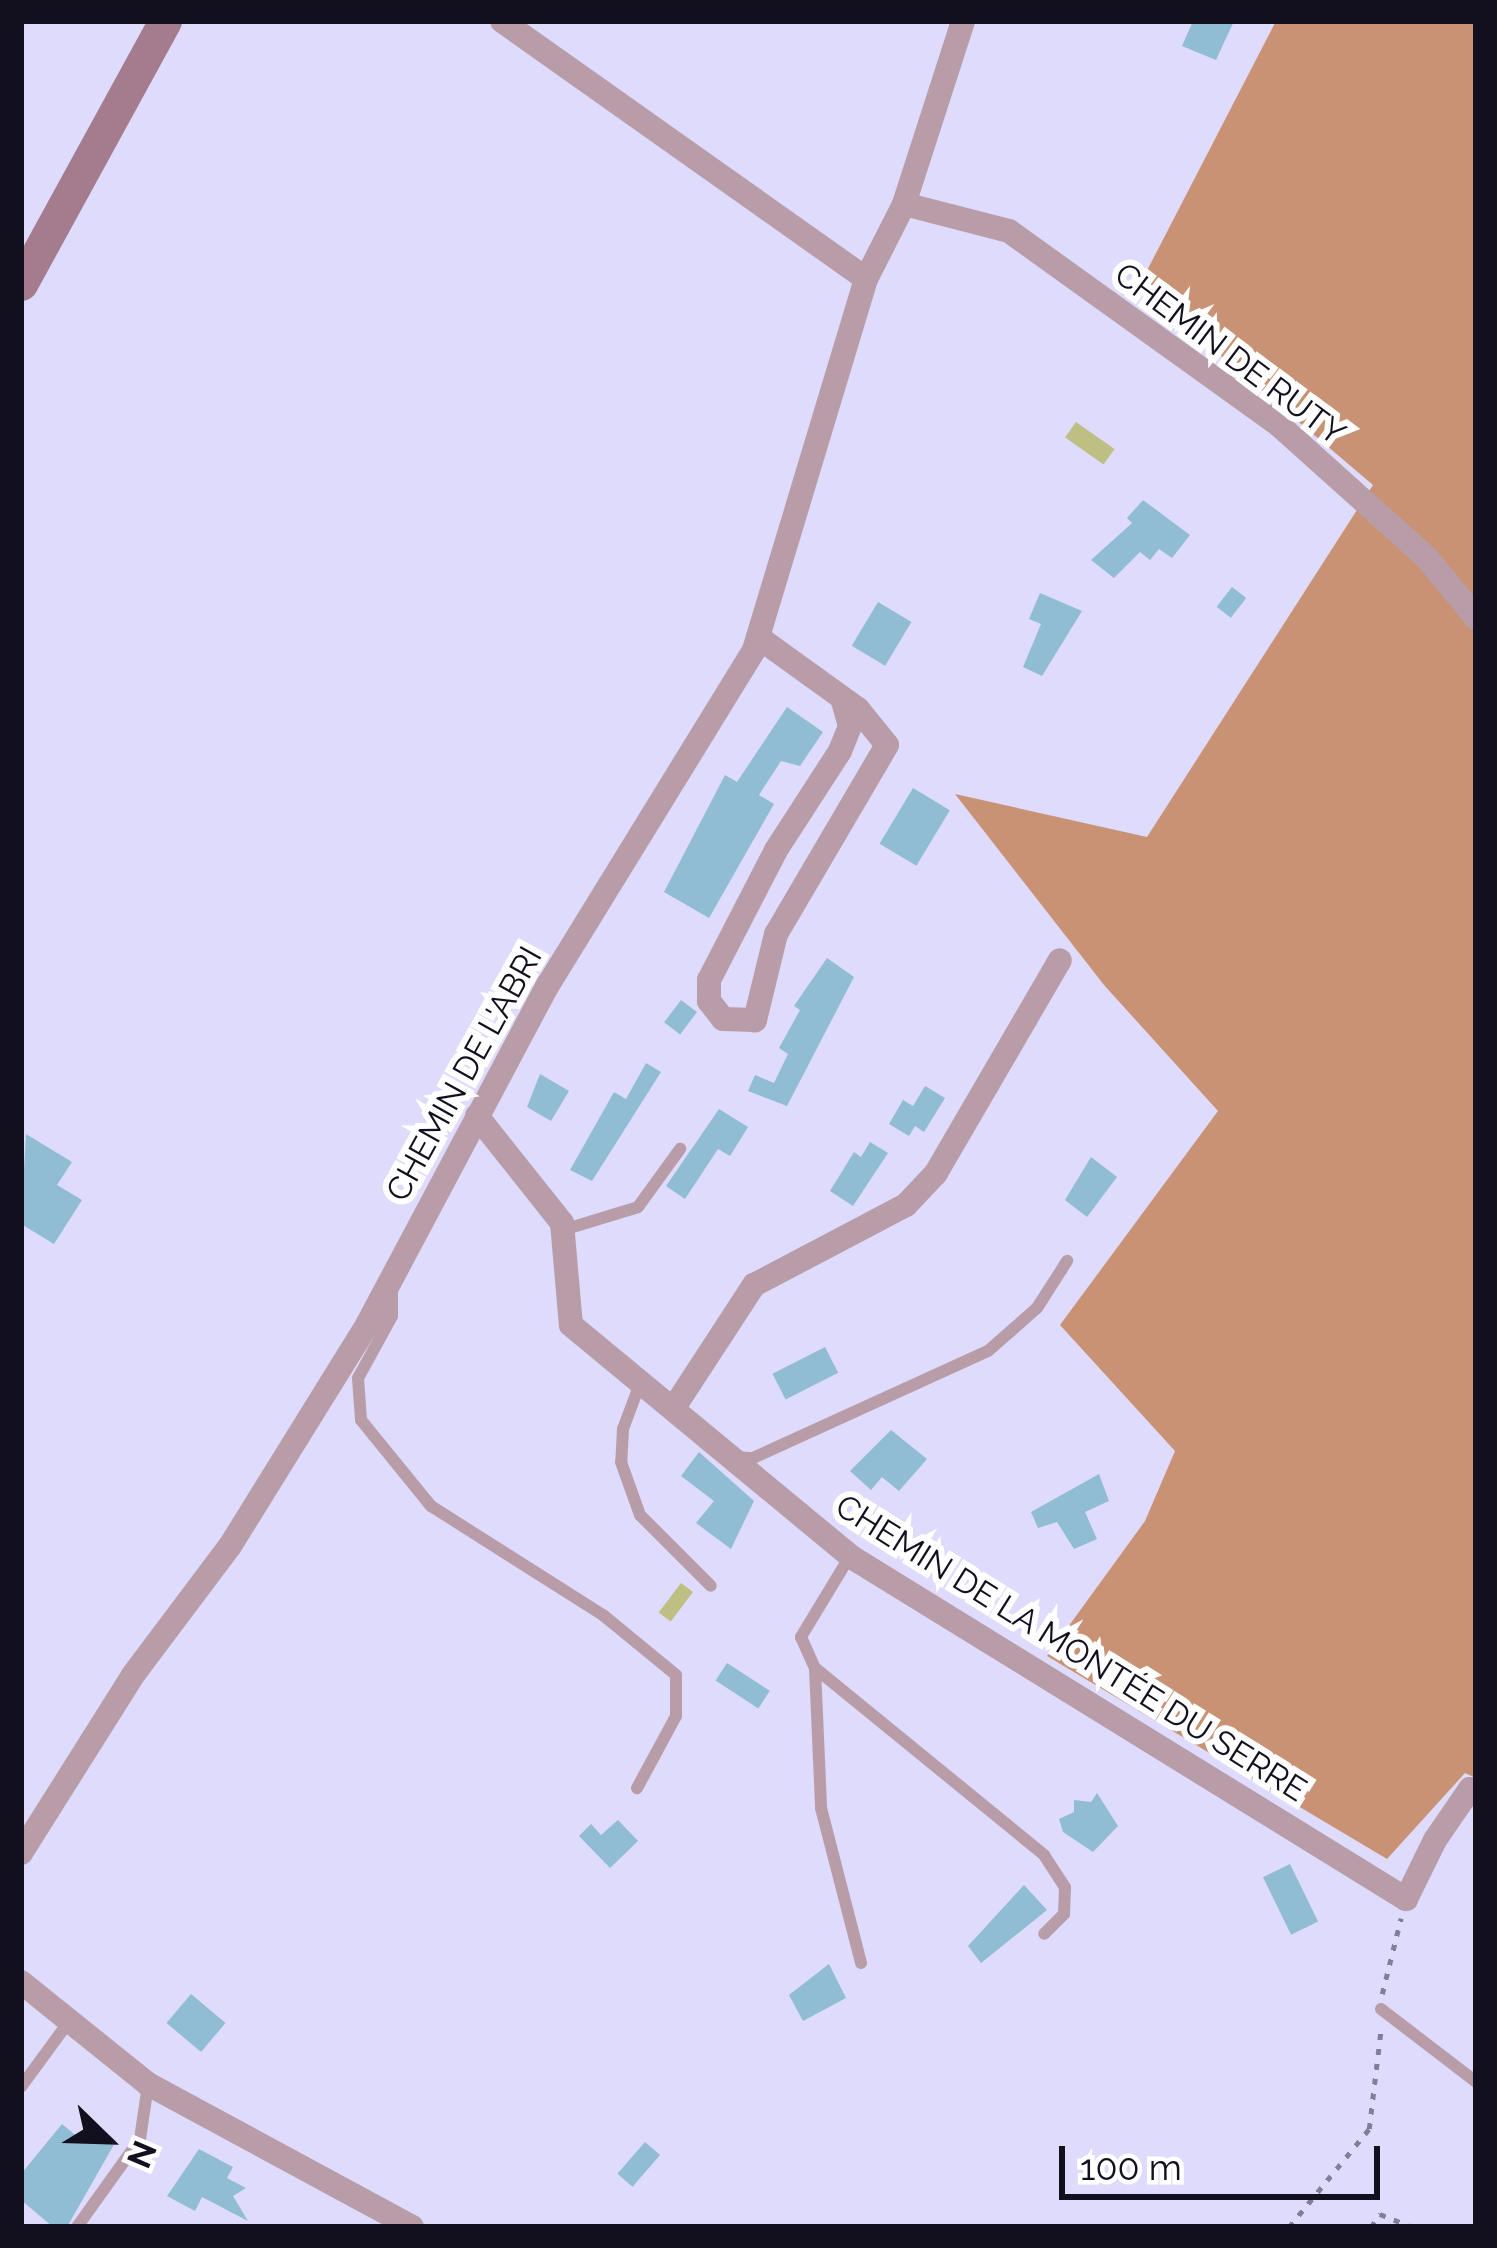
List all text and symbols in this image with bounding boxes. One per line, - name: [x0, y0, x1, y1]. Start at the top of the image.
- street label: CHEMIN DE RUTY: [1107, 254, 1353, 454]
- street label: CHEMIN DE L'ABRI: [378, 940, 550, 1208]
- street label: CHEMIN DE LA MONTÉE DU SERRE: [828, 1486, 1314, 1810]
- north arrow: [48, 2080, 168, 2200]
- scale bar: [1065, 2122, 1386, 2196]
- text: N: [119, 2135, 164, 2173]
- text: 100 m: [1080, 2146, 1182, 2188]

